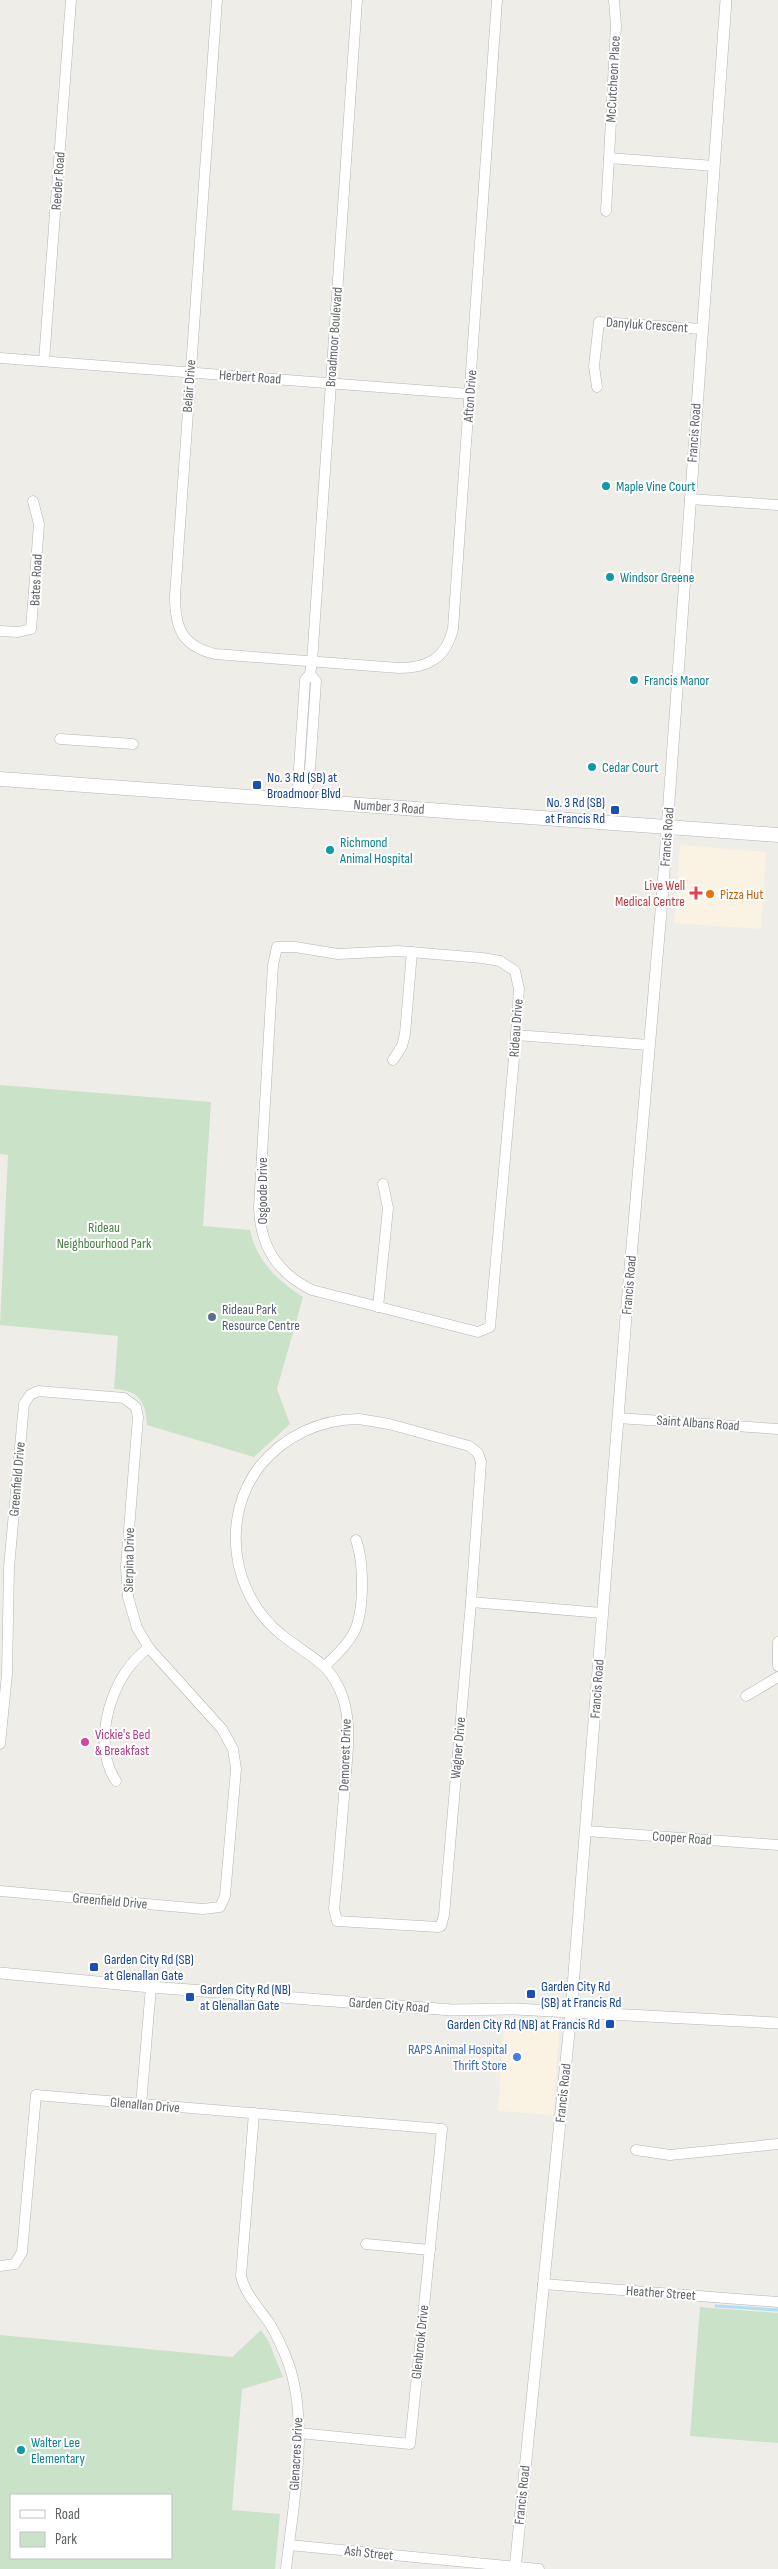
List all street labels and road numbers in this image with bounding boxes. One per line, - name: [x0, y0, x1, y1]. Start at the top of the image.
- street label: McCutcheon Place: [602, 35, 624, 123]
- street label: Reeder Road: [47, 151, 69, 211]
- street label: Broadmoor Boulevard: [322, 286, 346, 388]
- street label: Danyluk Crescent: [605, 314, 689, 336]
- street label: Belair Drive: [179, 359, 199, 413]
- street label: Herbert Road: [218, 366, 282, 388]
- street label: Afton Drive: [460, 369, 480, 424]
- street label: Francis Road: [683, 403, 705, 463]
- street label: Bates Road: [26, 553, 46, 606]
- street label: Number 3 Road: [353, 796, 425, 818]
- street label: Francis Road: [656, 807, 678, 867]
- street label: Rideau Drive: [505, 998, 527, 1058]
- street label: Osgoode Drive: [254, 1157, 271, 1225]
- street label: Francis Road: [618, 1255, 640, 1315]
- street label: Saint Albans Road: [656, 1412, 740, 1434]
- street label: Greenfield Drive: [5, 1441, 29, 1517]
- street label: Sierpina Drive: [120, 1528, 138, 1592]
- street label: Francis Road: [586, 1659, 608, 1719]
- street label: Wagner Drive: [447, 1716, 469, 1780]
- street label: Demorest Drive: [335, 1718, 355, 1792]
- street label: Cooper Road: [652, 1827, 712, 1849]
- street label: Greenfield Drive: [72, 1889, 148, 1913]
- street label: Garden City Road: [348, 1994, 430, 2016]
- street label: Francis Road: [551, 2062, 575, 2123]
- street label: Glenallan Drive: [109, 2093, 181, 2117]
- street label: Heather Street: [626, 2282, 696, 2304]
- street label: Glenbrook Drive: [408, 2304, 432, 2380]
- street label: Glenacres Drive: [286, 2417, 306, 2491]
- street label: Francis Road: [510, 2464, 534, 2525]
- street label: Ash Street: [343, 2542, 394, 2564]

